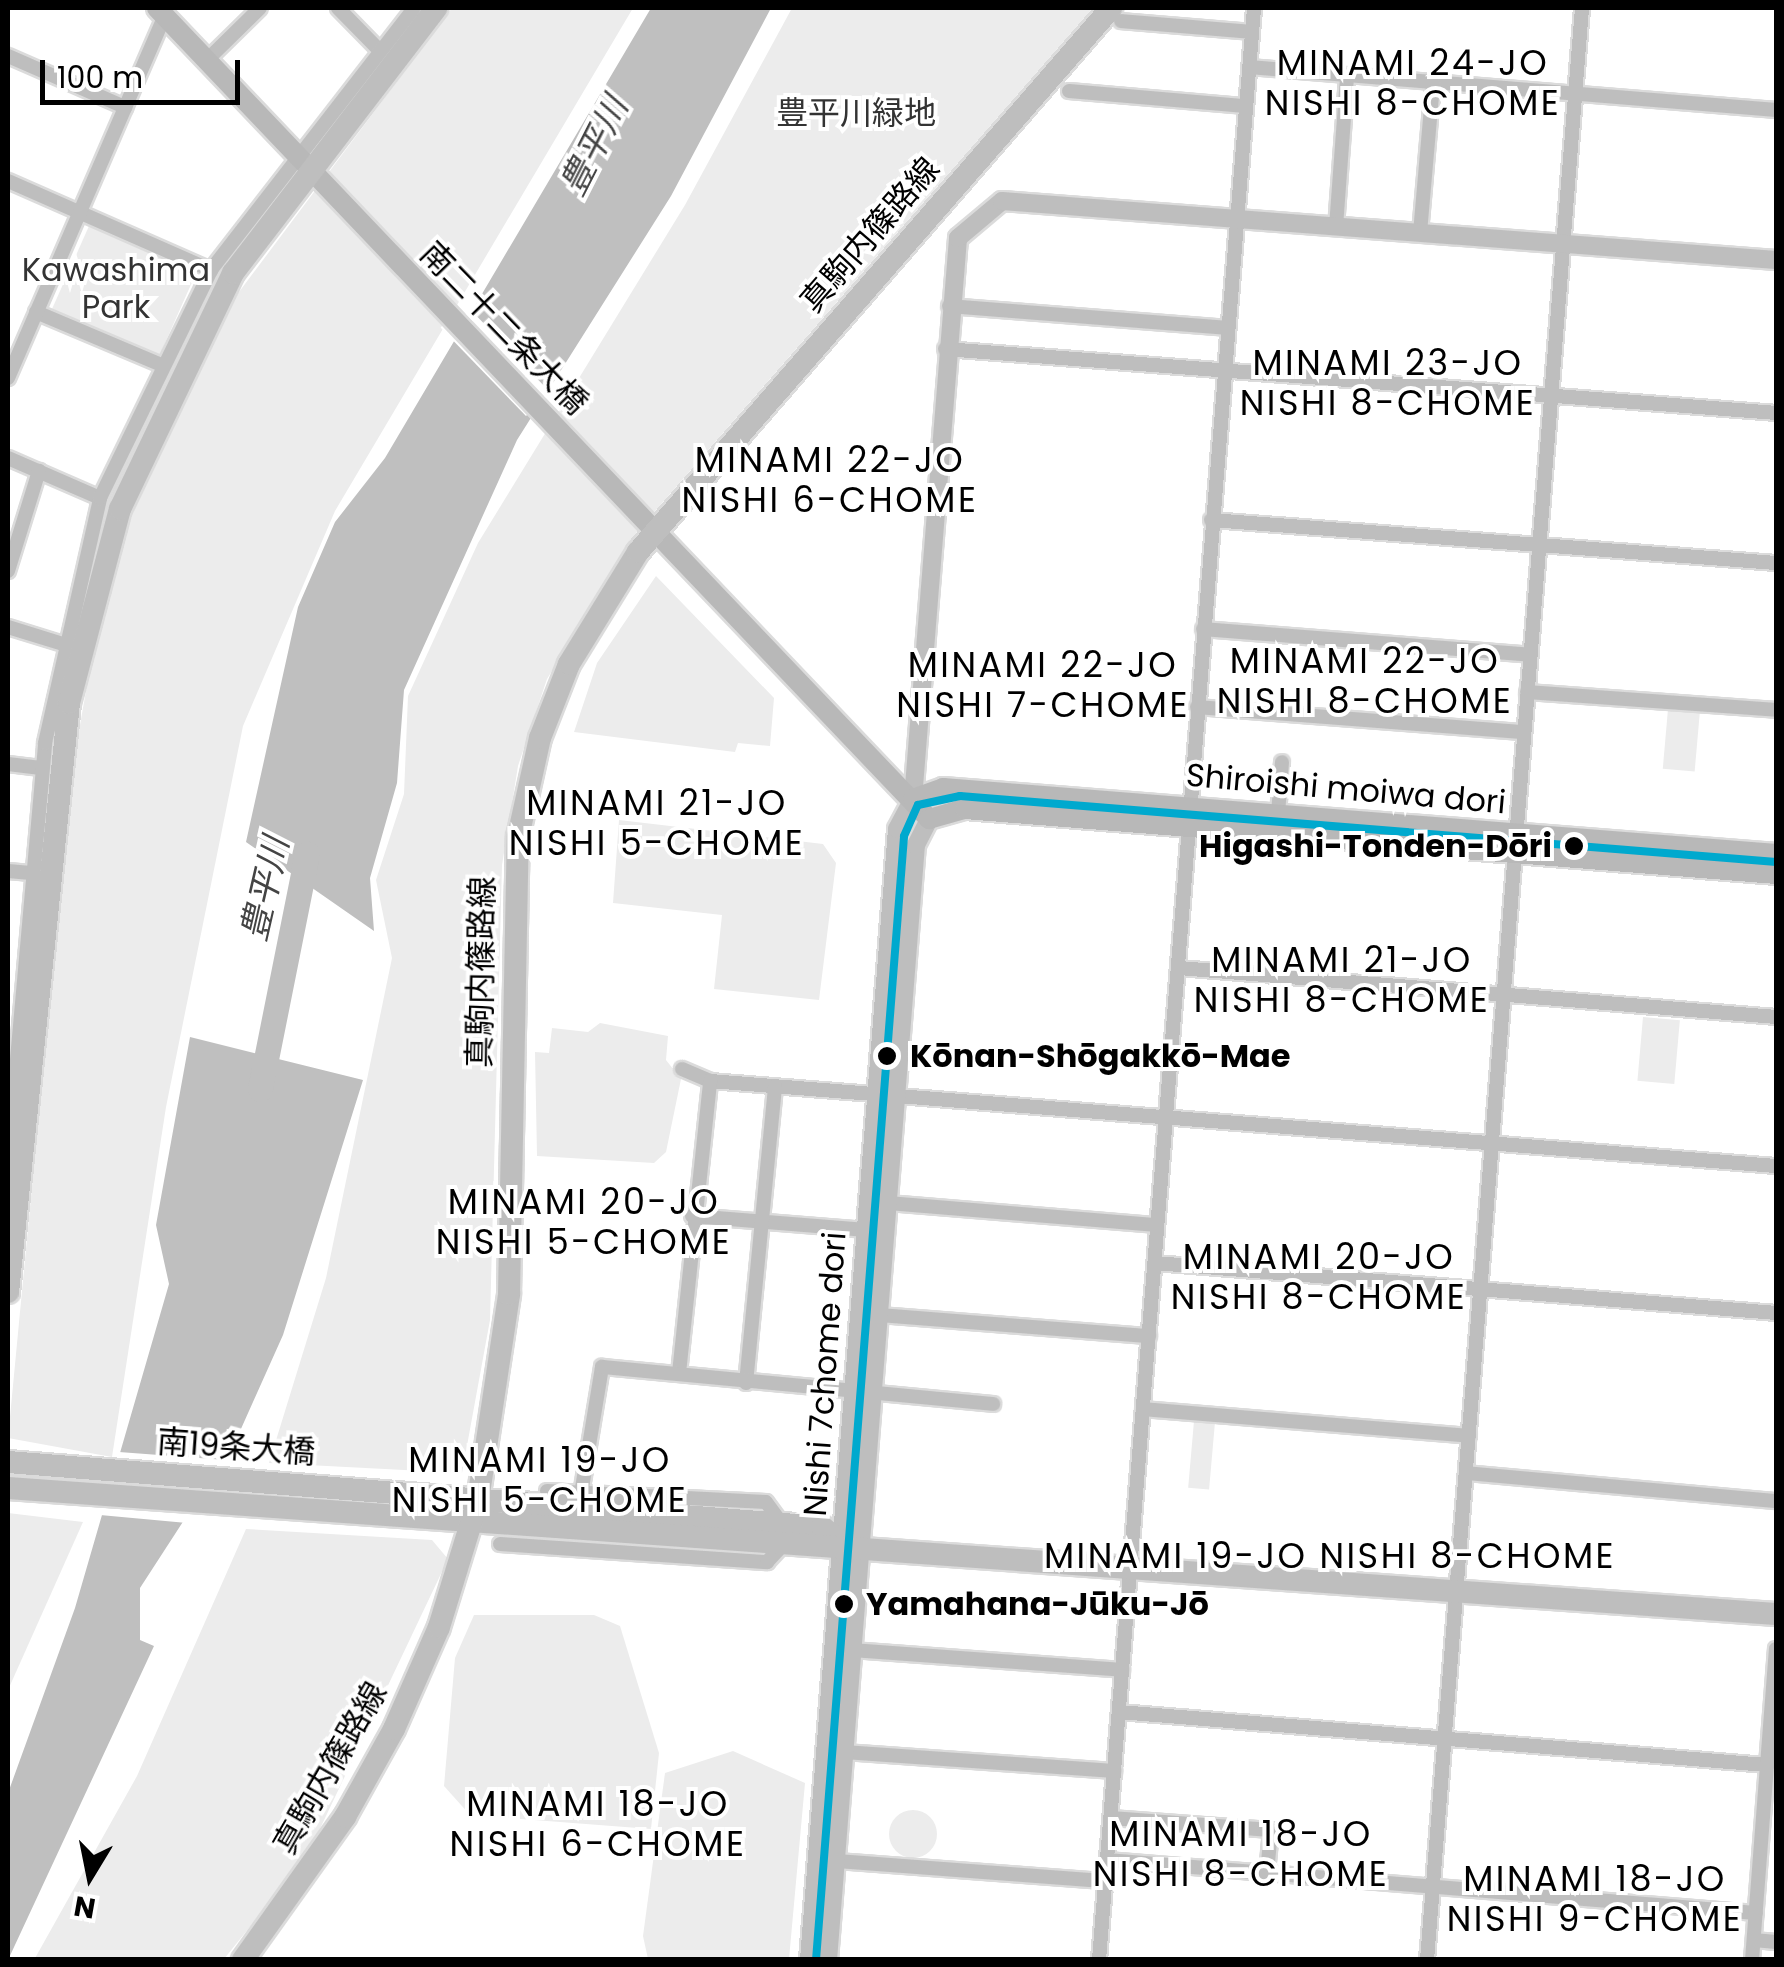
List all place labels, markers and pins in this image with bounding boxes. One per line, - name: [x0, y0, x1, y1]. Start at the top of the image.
- place label: Higashi-Tonden-Dōri: [1199, 827, 1552, 865]
- marker: Higashi-Tonden-Dōri: [1561, 833, 1587, 859]
- place label: Kōnan-Shōgakkō-Mae: [910, 1037, 1291, 1075]
- marker: Kōnan-Shōgakkō-Mae: [874, 1043, 900, 1069]
- place label: Yamahana-Jūku-Jō: [866, 1585, 1209, 1623]
- marker: Yamahana-Jūku-Jō: [831, 1591, 857, 1617]

